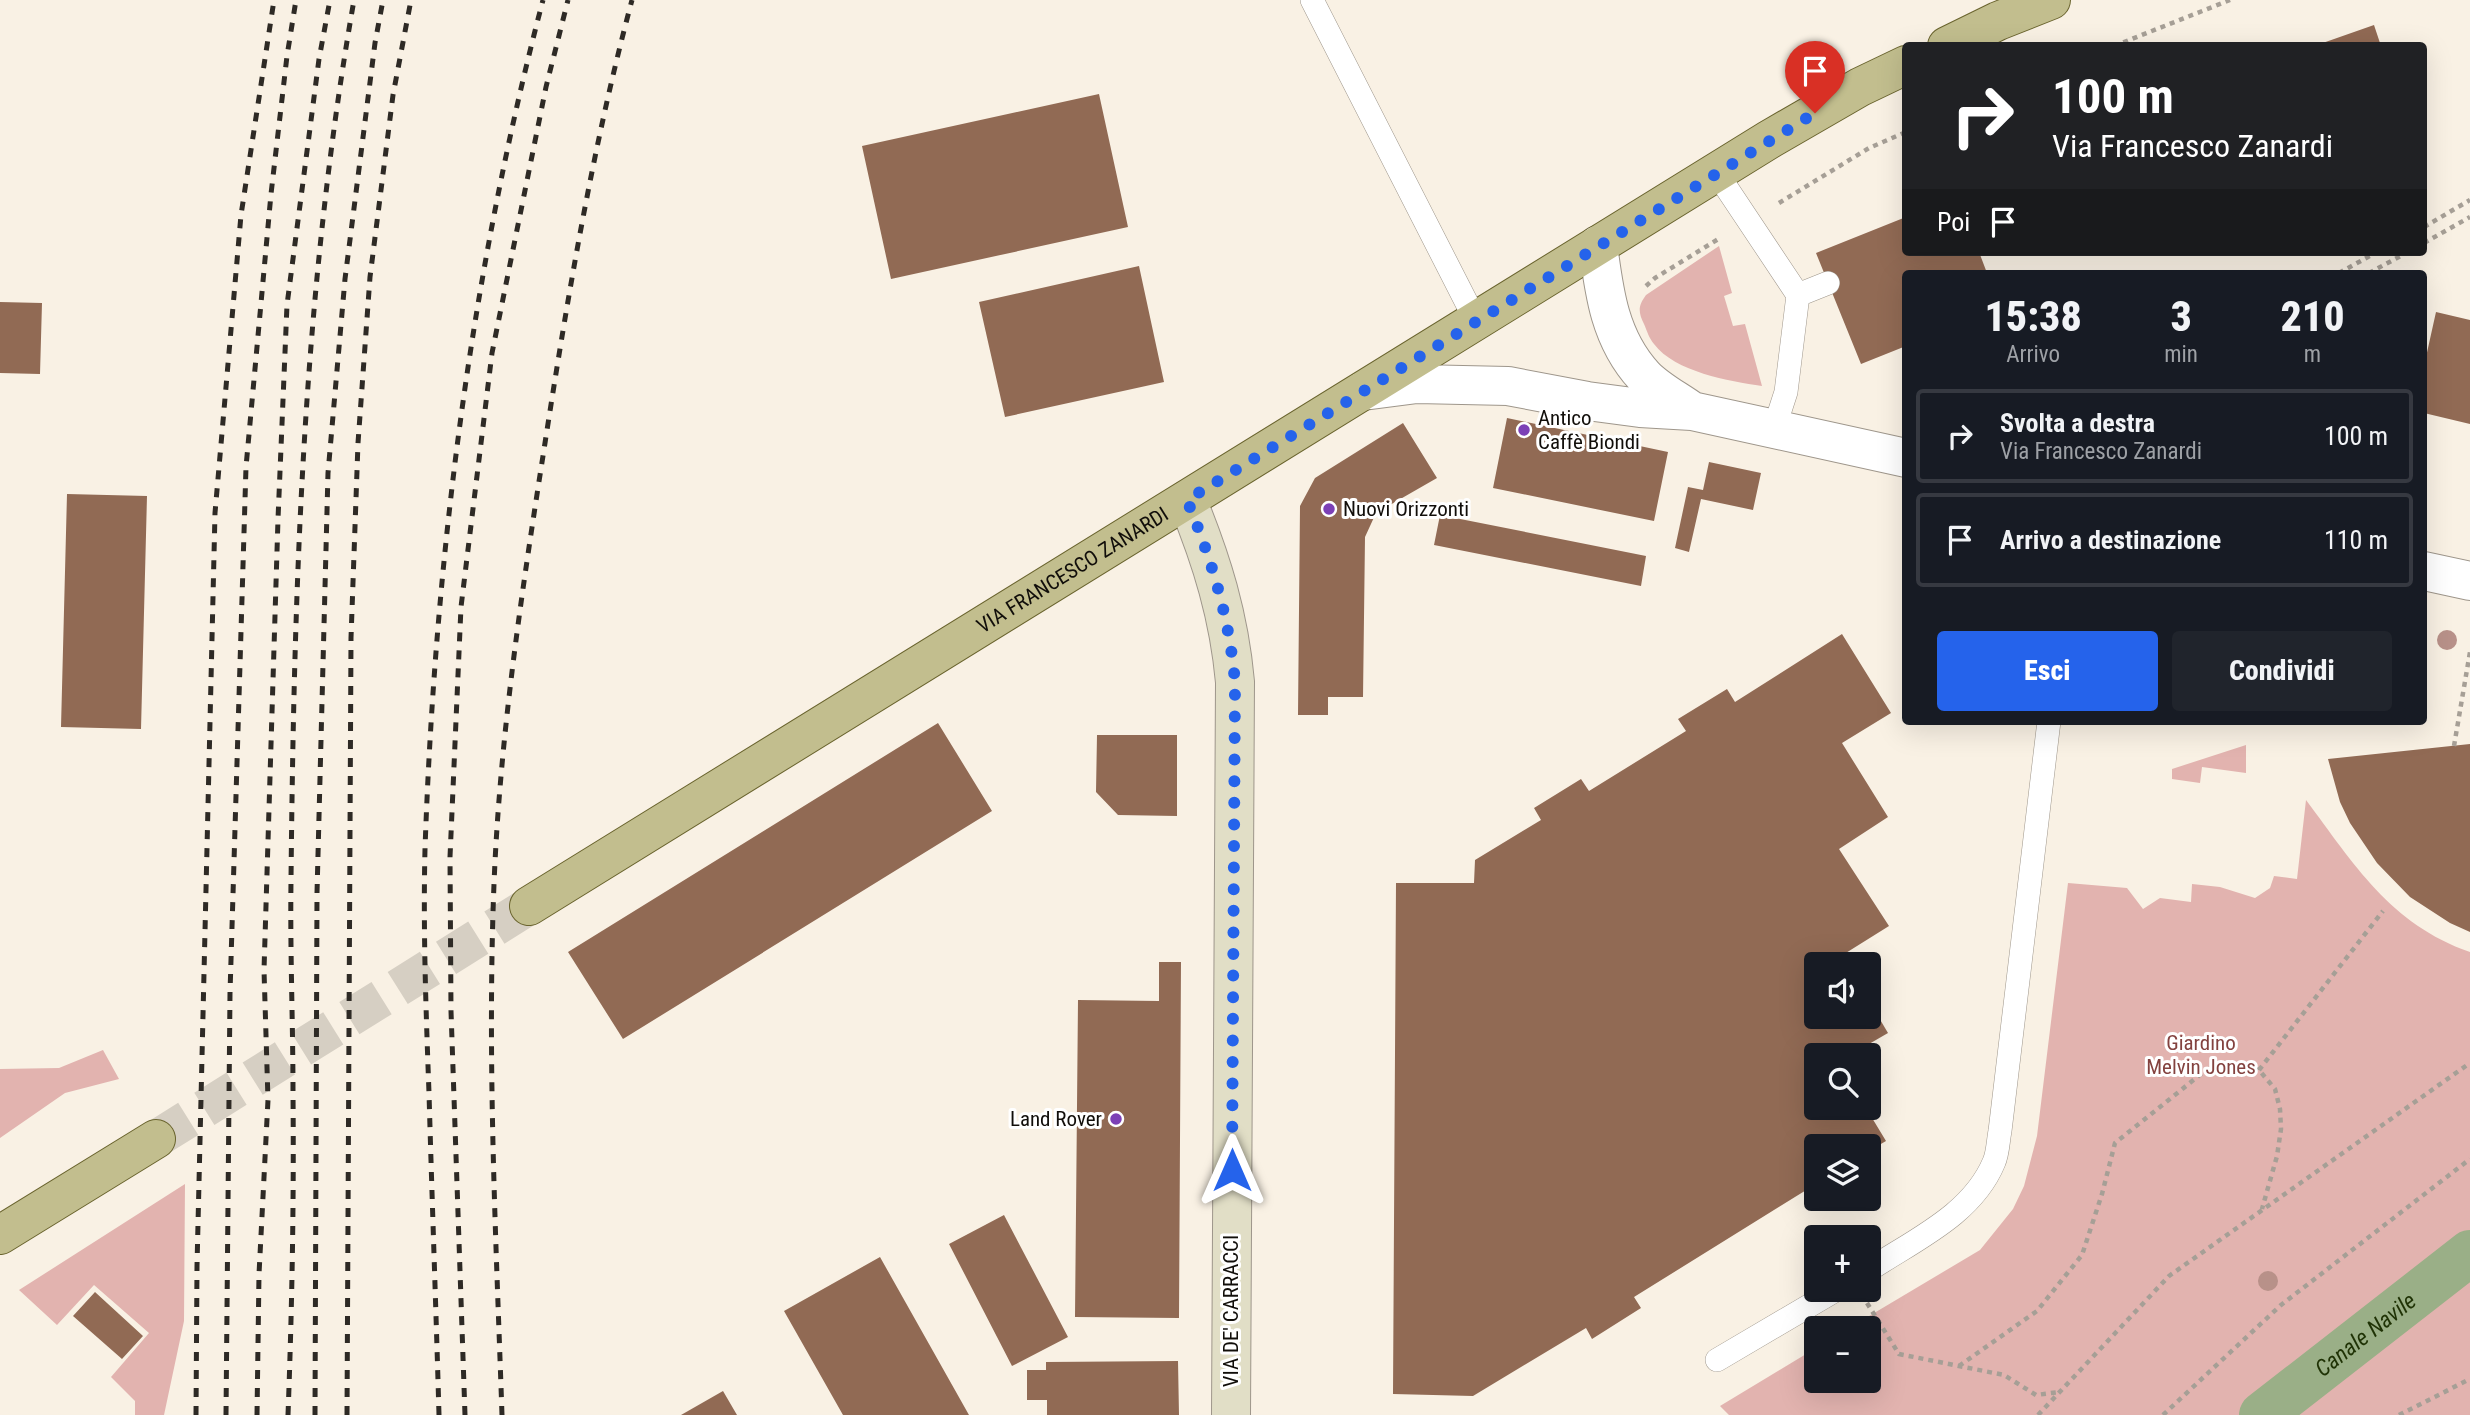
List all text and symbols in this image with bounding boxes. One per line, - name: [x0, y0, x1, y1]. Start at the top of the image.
- pin: [1785, 41, 1845, 113]
- icon: arrive: [1796, 52, 1834, 90]
- text: 100 m: [2052, 68, 2174, 125]
- icon: right: [1937, 70, 2028, 161]
- text: Via Francesco Zanardi: [2052, 127, 2333, 165]
- icon: arrive: [1984, 203, 2022, 241]
- text: Poi: [1937, 207, 1970, 237]
- text: 15:38: [1984, 292, 2082, 341]
- text: 3: [2170, 292, 2192, 341]
- text: 210: [2280, 292, 2345, 341]
- text: Arrivo: [2006, 341, 2060, 368]
- text: min: [2164, 341, 2198, 368]
- text: m: [2304, 341, 2321, 368]
- place label: Antico Caffè Biondi: [1538, 406, 1640, 454]
- text: Svolta a destra: [2000, 408, 2155, 438]
- icon: right: [1941, 417, 1979, 455]
- text: 100 m: [2324, 421, 2388, 451]
- marker: Antico Caffè Biondi: [1516, 422, 1532, 438]
- text: Via Francesco Zanardi: [2000, 438, 2202, 465]
- place label: Nuovi Orizzonti: [1343, 497, 1469, 521]
- marker: Nuovi Orizzonti: [1321, 501, 1337, 517]
- street label: VIA FRANCESCO ZANARDI: [973, 502, 1173, 638]
- icon: arrive: [1941, 521, 1979, 559]
- text: Arrivo a destinazione: [2000, 525, 2221, 555]
- text: 110 m: [2324, 525, 2388, 555]
- button: Esci: [1937, 631, 2158, 711]
- button: Condividi: [2172, 631, 2392, 711]
- map controls: [1804, 952, 1881, 1393]
- button: sound: [1804, 952, 1881, 1029]
- park label: Giardino Melvin Jones: [2146, 1031, 2256, 1079]
- button: search: [1804, 1043, 1881, 1120]
- place label: Land Rover: [1010, 1107, 1102, 1131]
- marker: Land Rover: [1108, 1111, 1124, 1127]
- position arrow: [1195, 1133, 1269, 1207]
- button: layers: [1804, 1134, 1881, 1211]
- button: +: [1804, 1225, 1881, 1302]
- street label: VIA DE' CARRACCI: [1219, 1235, 1243, 1387]
- water label: Canale Navile: [2310, 1287, 2421, 1382]
- button: −: [1804, 1316, 1881, 1393]

